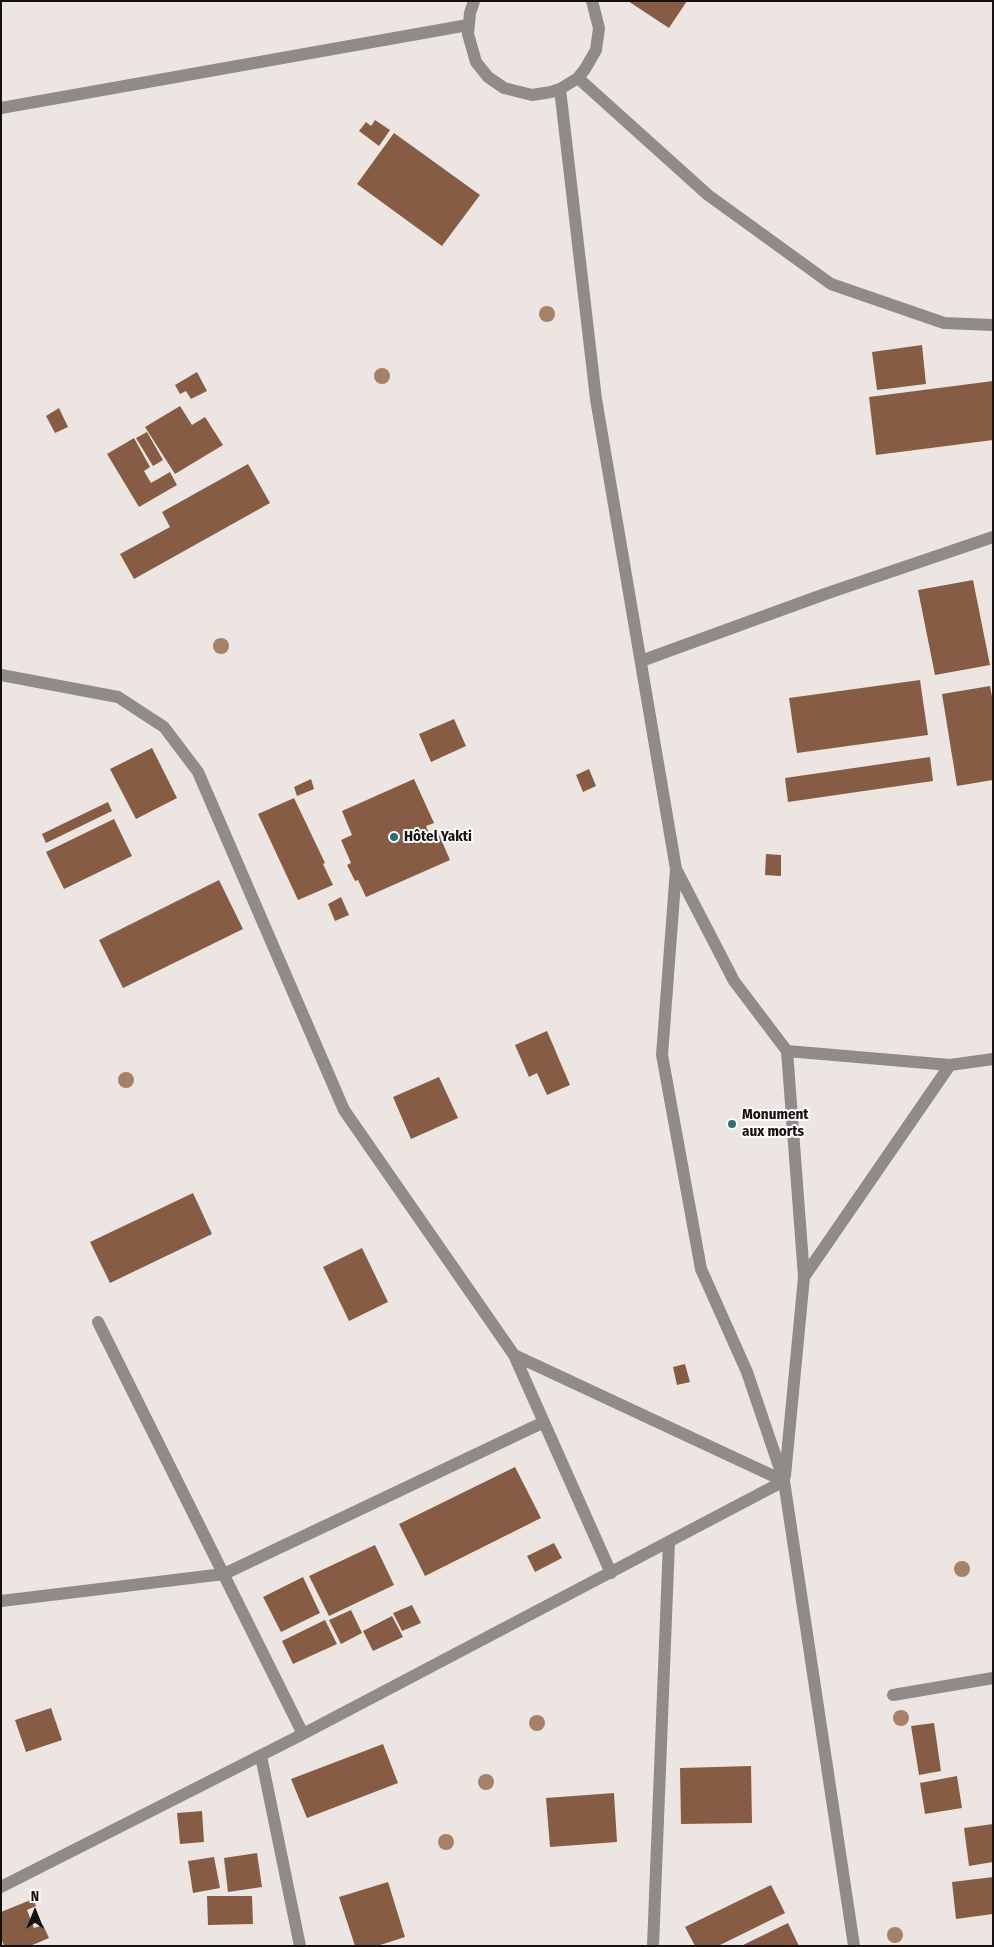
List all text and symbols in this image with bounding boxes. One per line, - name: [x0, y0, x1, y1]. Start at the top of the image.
- place label: Hôtel Yakti: [404, 828, 472, 846]
- marker: Hôtel Yakti: [388, 831, 400, 843]
- place label: Monument aux morts: [742, 1106, 809, 1141]
- marker: Monument aux morts: [726, 1118, 738, 1130]
- north arrow: [10, 1887, 60, 1937]
- text: N: [31, 1888, 39, 1905]

